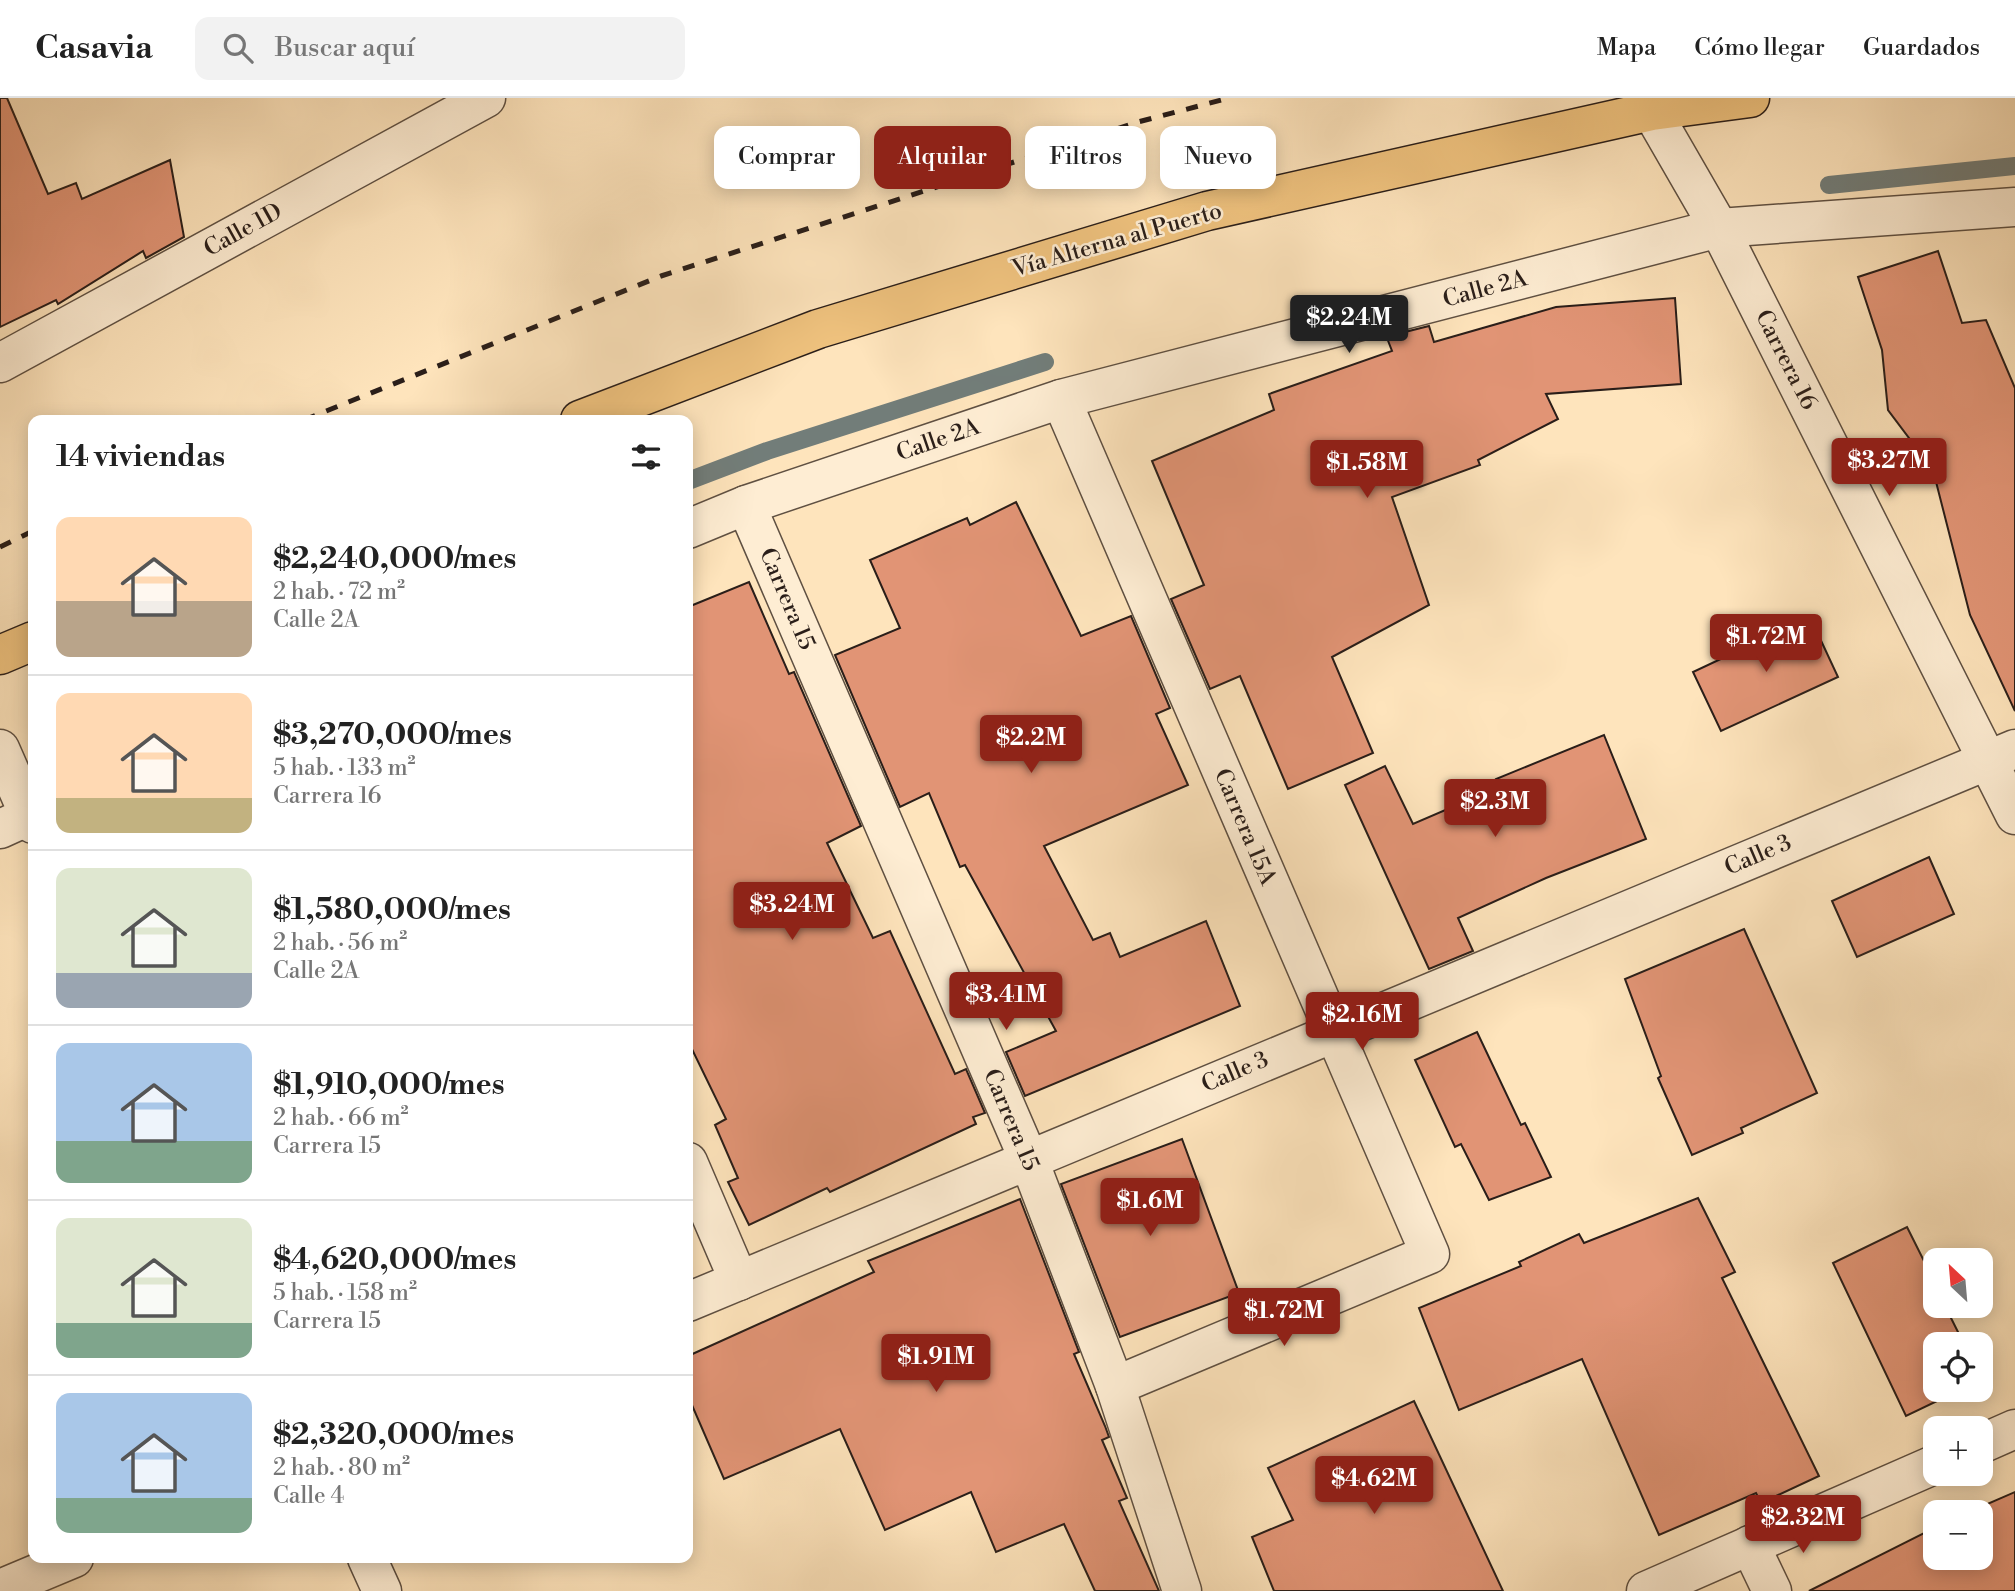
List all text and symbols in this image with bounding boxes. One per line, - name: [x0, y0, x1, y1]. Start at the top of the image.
- search box: [195, 17, 685, 80]
- text: Casavia: [35, 28, 153, 69]
- icon: search: [219, 29, 257, 67]
- text: Buscar aquí: [275, 32, 415, 64]
- text: Mapa: [1597, 33, 1656, 63]
- text: Cómo llegar: [1694, 33, 1825, 63]
- text: Guardados: [1863, 33, 1980, 63]
- chip: Comprar: [714, 126, 860, 189]
- chip: Alquilar: [874, 126, 1011, 189]
- chip: Filtros: [1025, 126, 1146, 189]
- chip: Nuevo: [1160, 126, 1276, 189]
- street label: Calle 1D: [199, 197, 287, 263]
- street label: Vía Alterna al Puerto: [1008, 197, 1225, 284]
- street label: Calle 2A: [1440, 264, 1531, 314]
- pin: $2.24M: [1292, 296, 1406, 355]
- text: $2.24M: [1306, 304, 1392, 332]
- street label: Carrera 16: [1749, 305, 1823, 415]
- street label: Calle 2A: [893, 412, 985, 467]
- text: 14 viviendas: [56, 438, 225, 476]
- icon: filters: [627, 438, 665, 476]
- pin: $3.27M: [1832, 438, 1946, 498]
- pin: $1.58M: [1310, 440, 1424, 500]
- text: $3.27M: [1848, 447, 1930, 475]
- text: $1.58M: [1326, 449, 1408, 477]
- text: $2,240,000/mes: [273, 540, 516, 578]
- street label: Carrera 15: [753, 544, 821, 654]
- icon: home: [112, 545, 196, 629]
- text: 2 hab. · 72 m²: [273, 578, 405, 606]
- text: Calle 2A: [273, 606, 359, 634]
- pin: $1.72M: [1709, 614, 1823, 674]
- text: $1.72M: [1726, 623, 1806, 651]
- text: $3,270,000/mes: [273, 716, 512, 754]
- pin: $2.2M: [982, 716, 1080, 775]
- icon: home: [112, 721, 196, 805]
- text: $2.2M: [996, 724, 1066, 752]
- text: 5 hab. · 133 m²: [273, 754, 416, 782]
- street label: Carrera 15A: [1208, 765, 1283, 891]
- pin: $2.3M: [1446, 780, 1544, 839]
- text: Carrera 16: [273, 782, 381, 810]
- text: $2.3M: [1460, 788, 1530, 816]
- street label: Calle 3: [1720, 828, 1796, 882]
- pin: $3.24M: [735, 882, 849, 942]
- text: $1,580,000/mes: [273, 891, 511, 929]
- text: $3.24M: [749, 891, 835, 919]
- icon: home: [112, 896, 196, 980]
- text: 2 hab. · 56 m²: [273, 929, 407, 957]
- text: Calle 2A: [273, 957, 359, 985]
- pin: $3.41M: [949, 972, 1063, 1032]
- text: $3.41M: [965, 981, 1047, 1009]
- pin: $2.16M: [1305, 992, 1419, 1052]
- text: $2.16M: [1322, 1001, 1402, 1029]
- street label: Calle 3: [1197, 1045, 1273, 1099]
- street label: Carrera 15: [977, 1065, 1045, 1175]
- text: $1,910,000/mes: [273, 1066, 505, 1104]
- icon: home: [112, 1071, 196, 1155]
- text: 2 hab. · 66 m²: [273, 1104, 409, 1132]
- text: Carrera 15: [273, 1132, 381, 1160]
- pin: $1.6M: [1101, 1178, 1199, 1238]
- text: $1.6M: [1117, 1187, 1184, 1215]
- text: $4,620,000/mes: [273, 1241, 516, 1279]
- icon: home: [112, 1246, 196, 1330]
- north arrow: [1923, 1248, 1993, 1318]
- map controls: [1923, 1248, 1993, 1570]
- text: 5 hab. · 158 m²: [273, 1279, 417, 1307]
- pin: $1.72M: [1227, 1288, 1341, 1348]
- text: $1.72M: [1244, 1297, 1324, 1325]
- text: Carrera 15: [273, 1307, 381, 1335]
- button: locate: [1923, 1332, 1993, 1402]
- pin: $1.91M: [879, 1334, 993, 1394]
- text: $1.91M: [897, 1343, 975, 1371]
- text: $2,320,000/mes: [273, 1416, 514, 1454]
- button: +: [1923, 1416, 1993, 1486]
- icon: home: [112, 1421, 196, 1505]
- text: 2 hab. · 80 m²: [273, 1454, 410, 1482]
- pin: $4.62M: [1317, 1456, 1431, 1516]
- text: $4.62M: [1331, 1465, 1417, 1493]
- text: Calle 4: [273, 1482, 344, 1510]
- pin: $2.32M: [1746, 1496, 1860, 1555]
- button: −: [1923, 1500, 1993, 1570]
- text: $2.32M: [1761, 1504, 1845, 1532]

